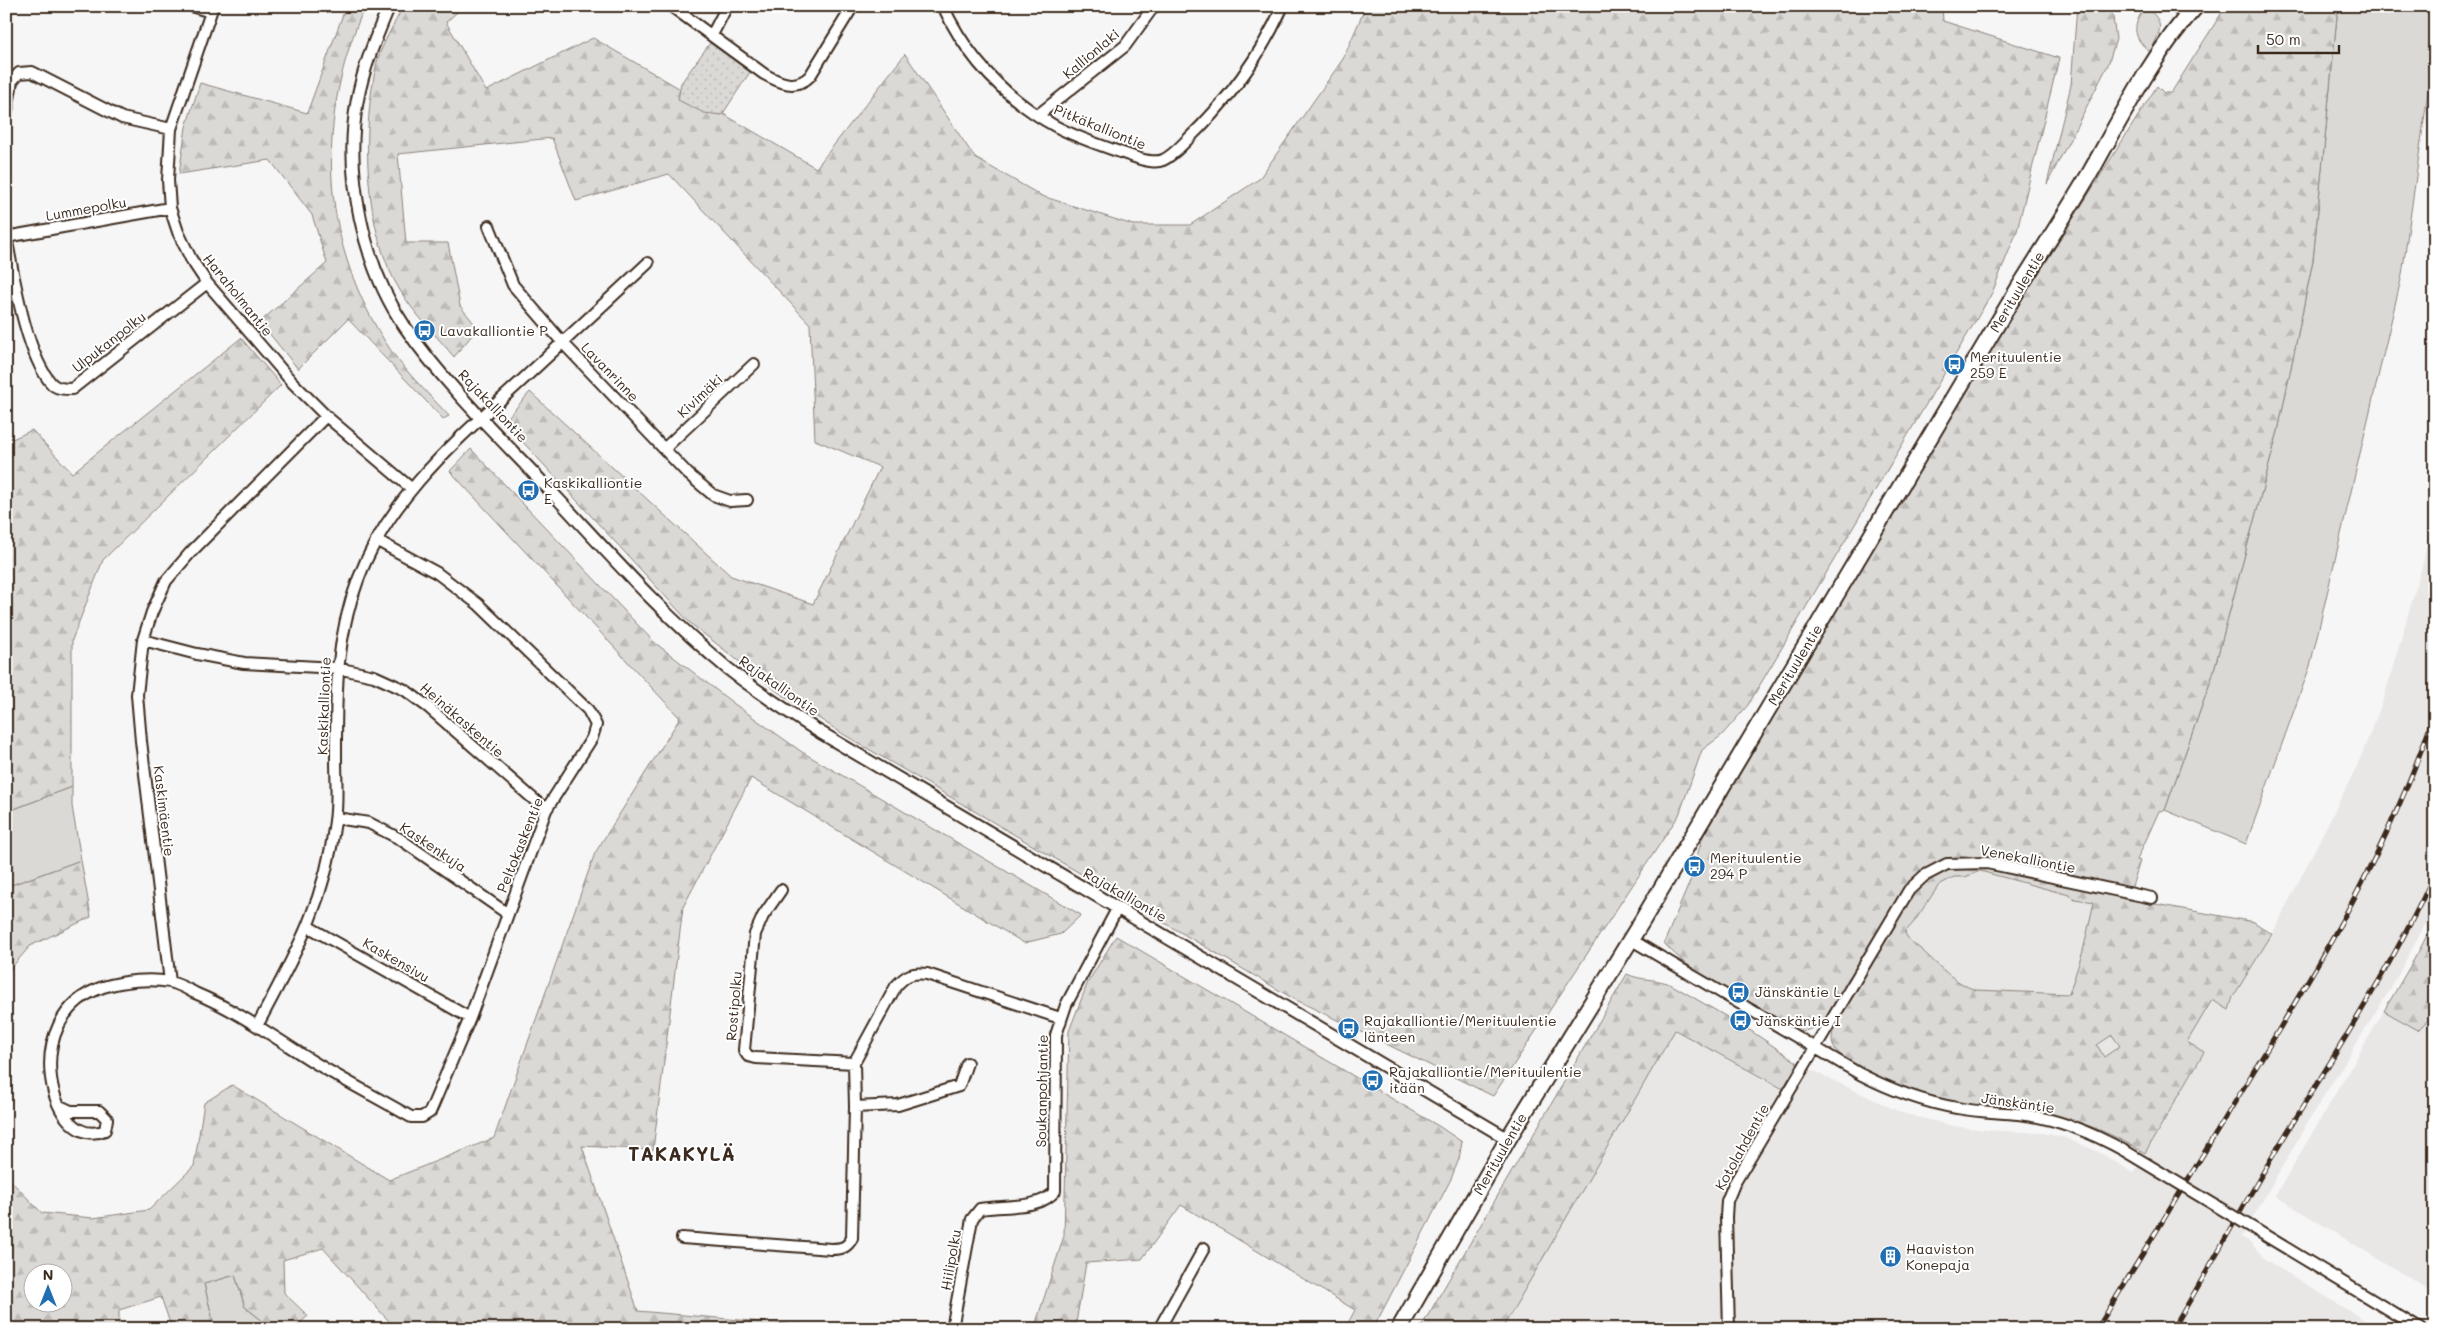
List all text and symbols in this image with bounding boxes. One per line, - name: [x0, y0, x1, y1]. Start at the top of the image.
- scale bar: [2258, 22, 2340, 54]
- street label: Kallionlaki: [1058, 24, 1123, 83]
- text: 50 m: [2266, 29, 2301, 49]
- street label: Pitkäkalliontie: [1051, 99, 1149, 154]
- street label: Lummepolku: [44, 192, 128, 225]
- street label: Merituulentie: [1985, 248, 2048, 336]
- street label: Haraholmantie: [199, 249, 278, 340]
- street label: Ulpukanpolku: [68, 307, 149, 376]
- bus stop icon: Lavakalliontie P: [412, 319, 436, 343]
- place label: Lavakalliontie P: [440, 321, 548, 340]
- street label: Lavanrinne: [577, 338, 643, 405]
- place label: Merituulentie 259 E: [1970, 347, 2062, 382]
- bus stop icon: Merituulentie 259 E: [1942, 353, 1966, 377]
- street label: Rajakalliontie: [454, 365, 532, 446]
- street label: Kivimäki: [673, 370, 727, 422]
- place label: Kaskikalliontie E: [544, 473, 642, 508]
- bus stop icon: Kaskikalliontie E: [516, 479, 540, 503]
- street label: Merituulentie: [1763, 621, 1826, 709]
- street label: Rajakalliontie: [735, 651, 823, 720]
- street label: Kaskikalliontie: [312, 656, 335, 755]
- street label: Heinäkaskentie: [416, 678, 508, 761]
- street label: Kaskimäentie: [150, 765, 179, 857]
- street label: Peltokaskentie: [492, 794, 547, 895]
- street label: Kaskenkuja: [396, 817, 470, 876]
- street label: Venekalliontie: [1979, 840, 2077, 877]
- place label: Merituulentie 294 P: [1710, 848, 1802, 883]
- bus stop icon: Merituulentie 294 P: [1682, 854, 1706, 878]
- street label: Rajakalliontie: [1080, 863, 1171, 926]
- street label: Kaskensivu: [359, 933, 433, 986]
- street label: Rostipolku: [721, 970, 746, 1042]
- bus stop icon: Jänskäntie L: [1727, 980, 1751, 1004]
- place label: Jänskäntie L: [1755, 982, 1841, 1001]
- bus stop icon: Jänskäntie I: [1728, 1009, 1752, 1033]
- place label: Rajakalliontie/Merituulentie länteen: [1364, 1011, 1557, 1046]
- place label: Jänskäntie I: [1756, 1011, 1841, 1030]
- bus stop icon: Rajakalliontie/Merituulentie länteen: [1336, 1017, 1360, 1041]
- street label: Soukanpohjantie: [1031, 1034, 1052, 1148]
- place label: Rajakalliontie/Merituulentie itään: [1389, 1062, 1582, 1097]
- bus stop icon: Rajakalliontie/Merituulentie itään: [1361, 1068, 1385, 1092]
- street label: Jänskäntie: [1980, 1088, 2056, 1117]
- street label: Kotolahdentie: [1710, 1100, 1773, 1193]
- street label: Merituulentie: [1468, 1109, 1531, 1198]
- district label: TAKAKYLÄ: [628, 1141, 736, 1166]
- street label: Hiilipolku: [936, 1228, 965, 1292]
- place label: Haaviston Konepaja: [1906, 1239, 1974, 1274]
- building icon: Haaviston Konepaja: [1878, 1245, 1902, 1269]
- north arrow: [22, 1262, 72, 1312]
- text: N: [43, 1265, 53, 1284]

